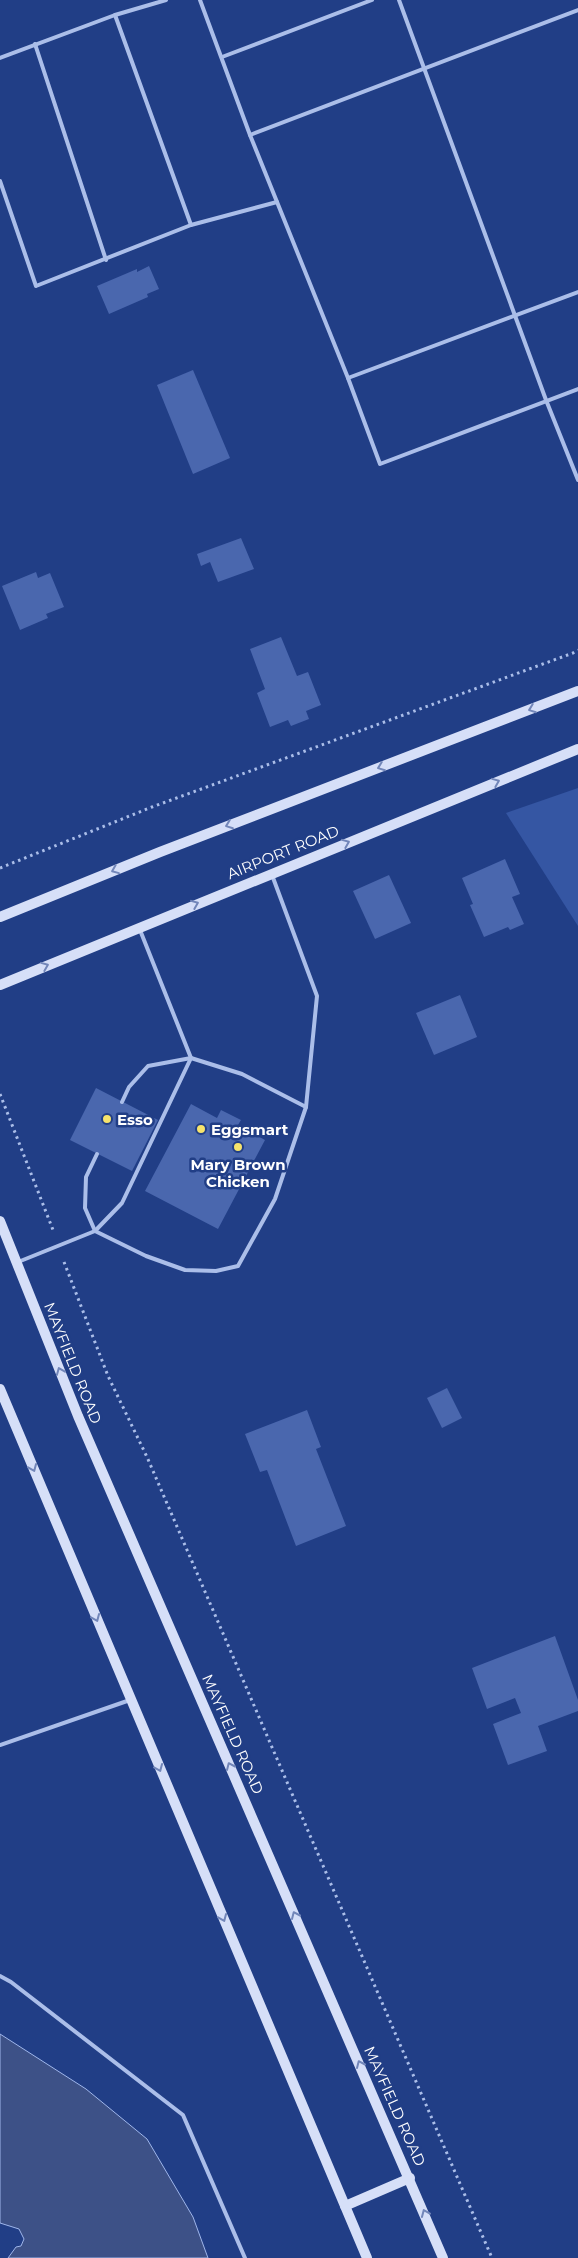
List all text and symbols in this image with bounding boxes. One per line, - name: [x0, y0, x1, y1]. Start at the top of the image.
- one-way arrow: [529, 703, 537, 713]
- one-way arrow: [377, 761, 386, 771]
- one-way arrow: [492, 778, 500, 788]
- one-way arrow: [225, 819, 234, 829]
- street label: AIRPORT ROAD: [224, 821, 342, 883]
- one-way arrow: [341, 838, 350, 849]
- one-way arrow: [111, 864, 119, 874]
- one-way arrow: [190, 900, 199, 910]
- one-way arrow: [40, 962, 49, 972]
- place label: Esso: [117, 1110, 153, 1129]
- marker: Esso: [101, 1113, 113, 1125]
- place label: Eggsmart: [211, 1120, 289, 1139]
- marker: Eggsmart: [195, 1123, 207, 1135]
- marker: Mary Brown Chicken: [232, 1141, 244, 1153]
- place label: Mary Brown Chicken: [190, 1155, 286, 1191]
- street label: MAYFIELD ROAD: [40, 1299, 106, 1427]
- one-way arrow: [55, 1367, 66, 1376]
- one-way arrow: [27, 1463, 37, 1472]
- one-way arrow: [90, 1613, 100, 1622]
- street label: MAYFIELD ROAD: [198, 1671, 268, 1797]
- one-way arrow: [226, 1762, 237, 1771]
- one-way arrow: [153, 1763, 164, 1772]
- one-way arrow: [291, 1911, 302, 1920]
- one-way arrow: [217, 1913, 227, 1921]
- street label: MAYFIELD ROAD: [360, 2043, 430, 2169]
- one-way arrow: [356, 2060, 367, 2069]
- one-way arrow: [420, 2209, 431, 2218]

